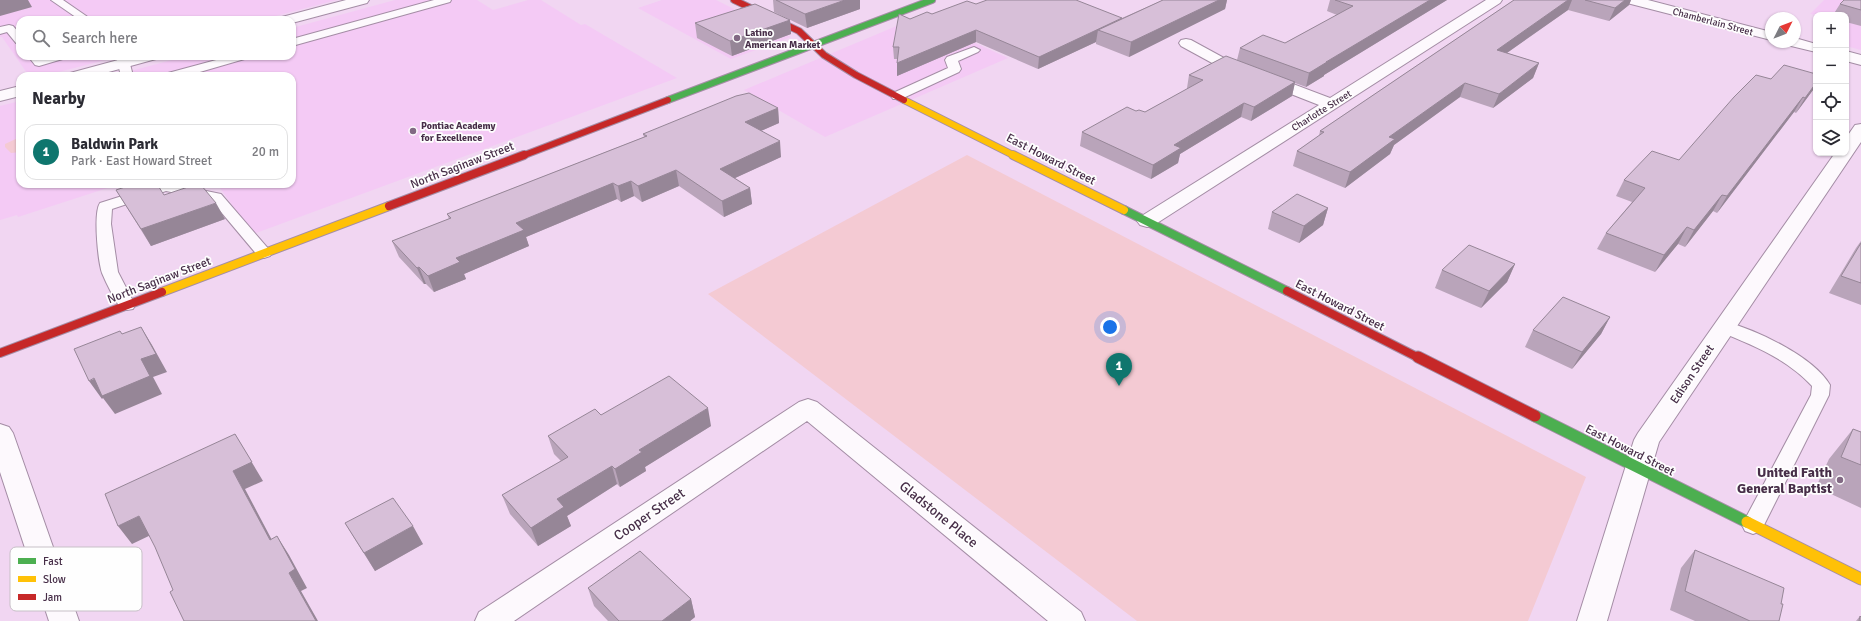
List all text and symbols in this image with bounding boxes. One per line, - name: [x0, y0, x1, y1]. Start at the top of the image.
- street label: Chamberlain Street: [1671, 5, 1755, 39]
- north arrow: [1765, 12, 1801, 48]
- map controls: [1813, 12, 1849, 156]
- button: +: [1813, 12, 1849, 48]
- search box: [16, 16, 296, 60]
- icon: search: [30, 27, 52, 49]
- place label: Latino American Market: [745, 27, 821, 51]
- text: Search here: [62, 29, 138, 47]
- marker: Latino American Market: [732, 33, 742, 43]
- button: −: [1813, 48, 1849, 84]
- button: locate: [1813, 84, 1849, 120]
- street label: Charlotte Street: [1289, 87, 1354, 134]
- text: Nearby: [32, 88, 85, 109]
- place label: Pontiac Academy for Excellence: [420, 120, 496, 144]
- button: layers: [1813, 120, 1849, 156]
- marker: Pontiac Academy for Excellence: [408, 126, 418, 136]
- street label: East Howard Street: [1004, 130, 1098, 188]
- text: Baldwin Park: [71, 135, 158, 153]
- street label: North Saginaw Street: [408, 139, 516, 192]
- text: 1: [42, 144, 50, 160]
- text: 20 m: [252, 144, 279, 160]
- text: Park · East Howard Street: [71, 153, 212, 169]
- street label: North Saginaw Street: [105, 254, 213, 307]
- street label: East Howard Street: [1293, 276, 1387, 334]
- your location: [1100, 317, 1120, 337]
- street label: Edison Street: [1667, 342, 1718, 407]
- pin: 1: [1106, 353, 1132, 386]
- street label: East Howard Street: [1583, 421, 1677, 479]
- place label: United Faith General Baptist: [1737, 464, 1833, 497]
- marker: United Faith General Baptist: [1835, 475, 1845, 485]
- street label: Gladstone Place: [896, 478, 981, 551]
- street label: Cooper Street: [611, 484, 688, 544]
- legend: [10, 547, 142, 611]
- text: Fast: [43, 555, 63, 568]
- text: Slow: [43, 573, 66, 586]
- text: Jam: [43, 591, 62, 604]

